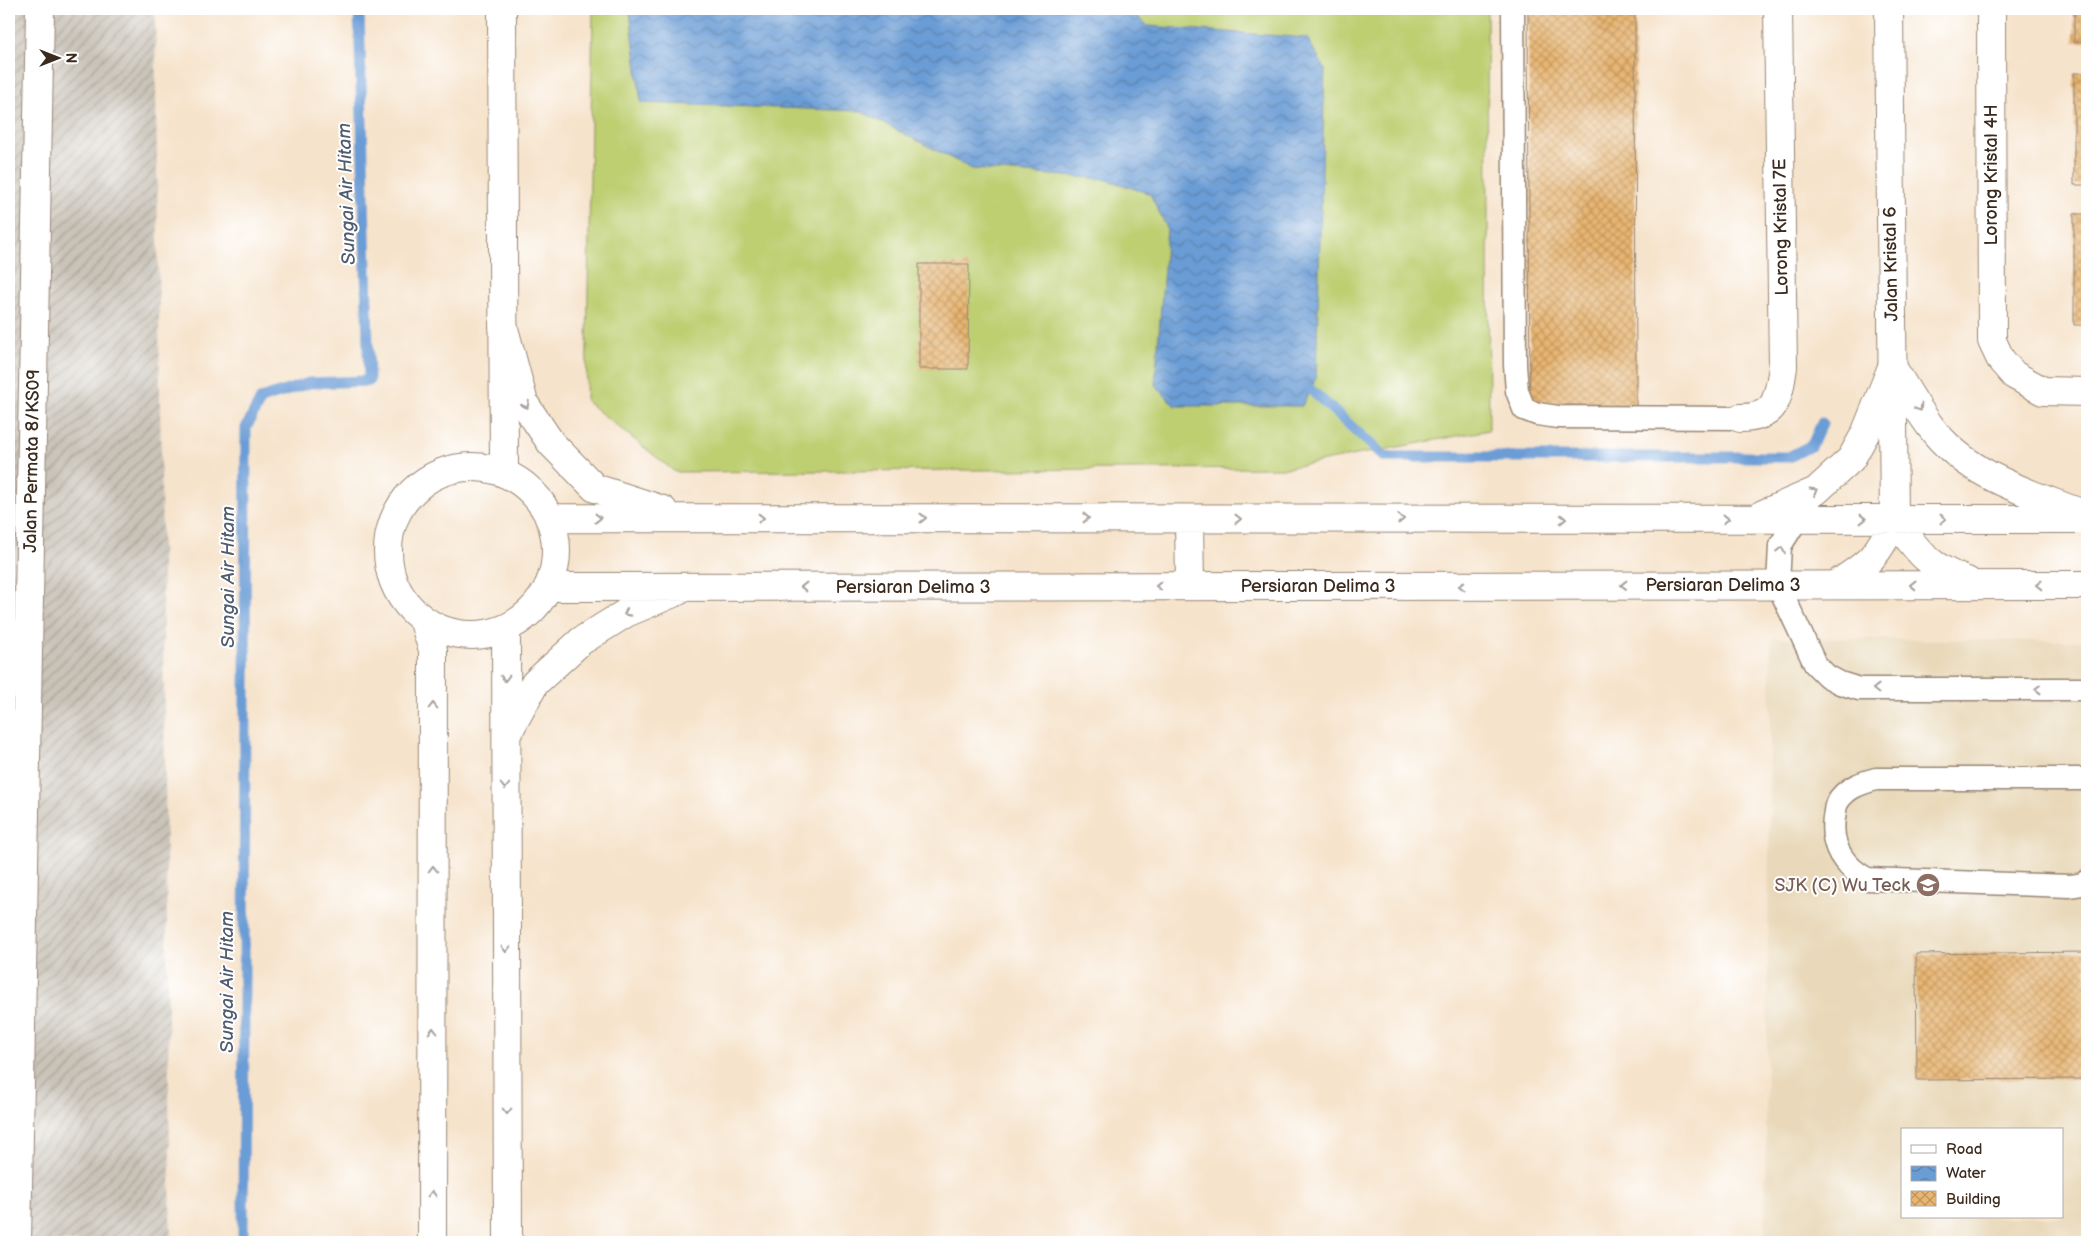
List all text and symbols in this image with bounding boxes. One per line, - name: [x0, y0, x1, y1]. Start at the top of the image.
- north arrow: [32, 32, 82, 82]
- text: N: [62, 53, 79, 63]
- street label: Lorong Kristal 4H: [1981, 104, 2002, 246]
- water label: Sungai Air Hitam: [333, 123, 361, 265]
- street label: Lorong Kristal 7E: [1769, 158, 1793, 296]
- street label: Jalan Kristal 6: [1880, 207, 1902, 321]
- street label: Jalan Permata 8/KS09: [20, 369, 44, 553]
- one-way arrow: [520, 400, 531, 409]
- one-way arrow: [1912, 403, 1922, 412]
- one-way arrow: [1808, 487, 1817, 497]
- water label: Sungai Air Hitam: [217, 506, 240, 648]
- one-way arrow: [594, 513, 602, 523]
- one-way arrow: [757, 513, 765, 523]
- one-way arrow: [920, 513, 927, 523]
- one-way arrow: [1082, 513, 1090, 523]
- one-way arrow: [1234, 514, 1242, 524]
- one-way arrow: [1397, 514, 1405, 524]
- one-way arrow: [1560, 514, 1567, 524]
- one-way arrow: [1722, 514, 1730, 524]
- one-way arrow: [1860, 514, 1867, 524]
- one-way arrow: [1940, 514, 1947, 524]
- one-way arrow: [1775, 545, 1786, 554]
- street label: Persiaran Delima 3: [1645, 575, 1801, 596]
- street label: Persiaran Delima 3: [1240, 576, 1396, 597]
- street label: Persiaran Delima 3: [835, 577, 991, 598]
- one-way arrow: [1620, 580, 1628, 590]
- one-way arrow: [1908, 580, 1916, 590]
- one-way arrow: [2034, 580, 2042, 590]
- one-way arrow: [1155, 581, 1162, 591]
- one-way arrow: [1457, 581, 1465, 591]
- one-way arrow: [800, 582, 808, 592]
- one-way arrow: [624, 607, 633, 617]
- one-way arrow: [500, 674, 511, 682]
- one-way arrow: [1872, 684, 1880, 694]
- one-way arrow: [2034, 684, 2042, 694]
- one-way arrow: [428, 702, 438, 710]
- one-way arrow: [500, 782, 510, 790]
- one-way arrow: [428, 864, 438, 872]
- school or university icon: SJK (C) Wu Teck: [1915, 872, 1941, 898]
- place label: SJK (C) Wu Teck: [1775, 875, 1910, 896]
- water label: Sungai Air Hitam: [216, 911, 239, 1053]
- one-way arrow: [501, 945, 511, 953]
- one-way arrow: [428, 1027, 438, 1034]
- one-way arrow: [502, 1108, 512, 1115]
- legend: [1901, 1128, 2064, 1218]
- text: Road: [1946, 1140, 1982, 1159]
- text: Water: [1946, 1164, 1986, 1183]
- one-way arrow: [427, 1189, 437, 1197]
- text: Building: [1946, 1190, 2001, 1209]

